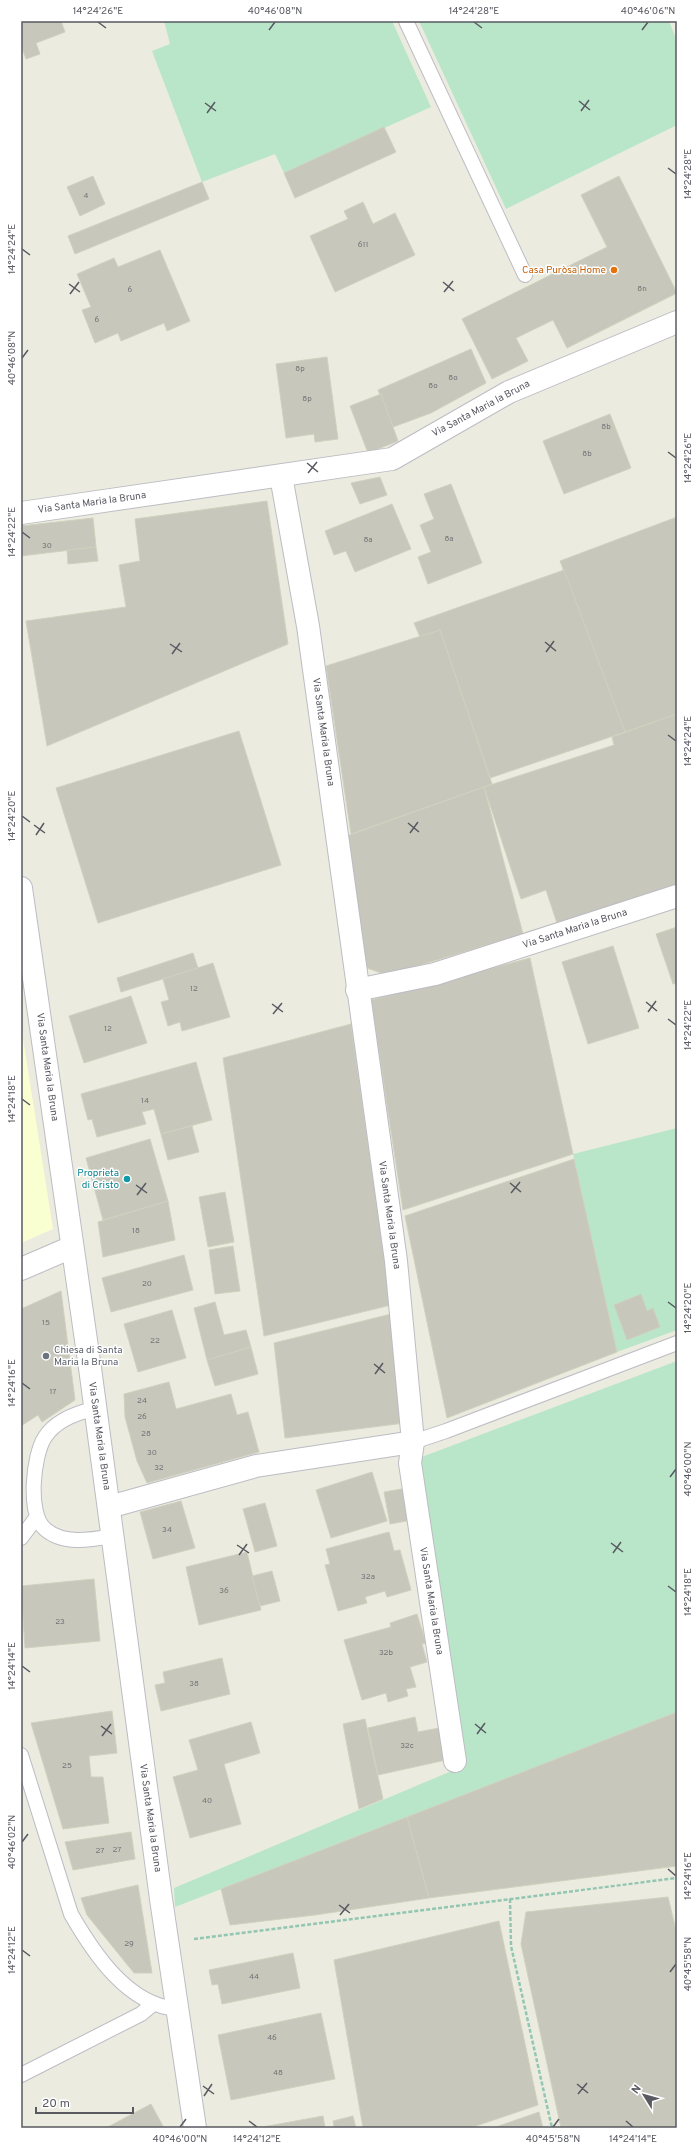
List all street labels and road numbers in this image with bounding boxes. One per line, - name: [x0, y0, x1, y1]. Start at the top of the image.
- street label: Via Santa Maria la Bruna: [430, 378, 532, 440]
- street label: Via Santa Maria la Bruna: [37, 489, 147, 517]
- street label: Via Santa Maria la Bruna: [309, 677, 337, 787]
- street label: Via Santa Maria la Bruna: [521, 906, 629, 952]
- street label: Via Santa Maria la Bruna: [33, 1012, 61, 1122]
- street label: Via Santa Maria la Bruna: [375, 1160, 403, 1270]
- street label: Via Santa Maria la Bruna: [85, 1381, 113, 1491]
- street label: Via Santa Maria la Bruna: [416, 1546, 446, 1656]
- street label: Via Santa Maria la Bruna: [136, 1763, 164, 1873]

